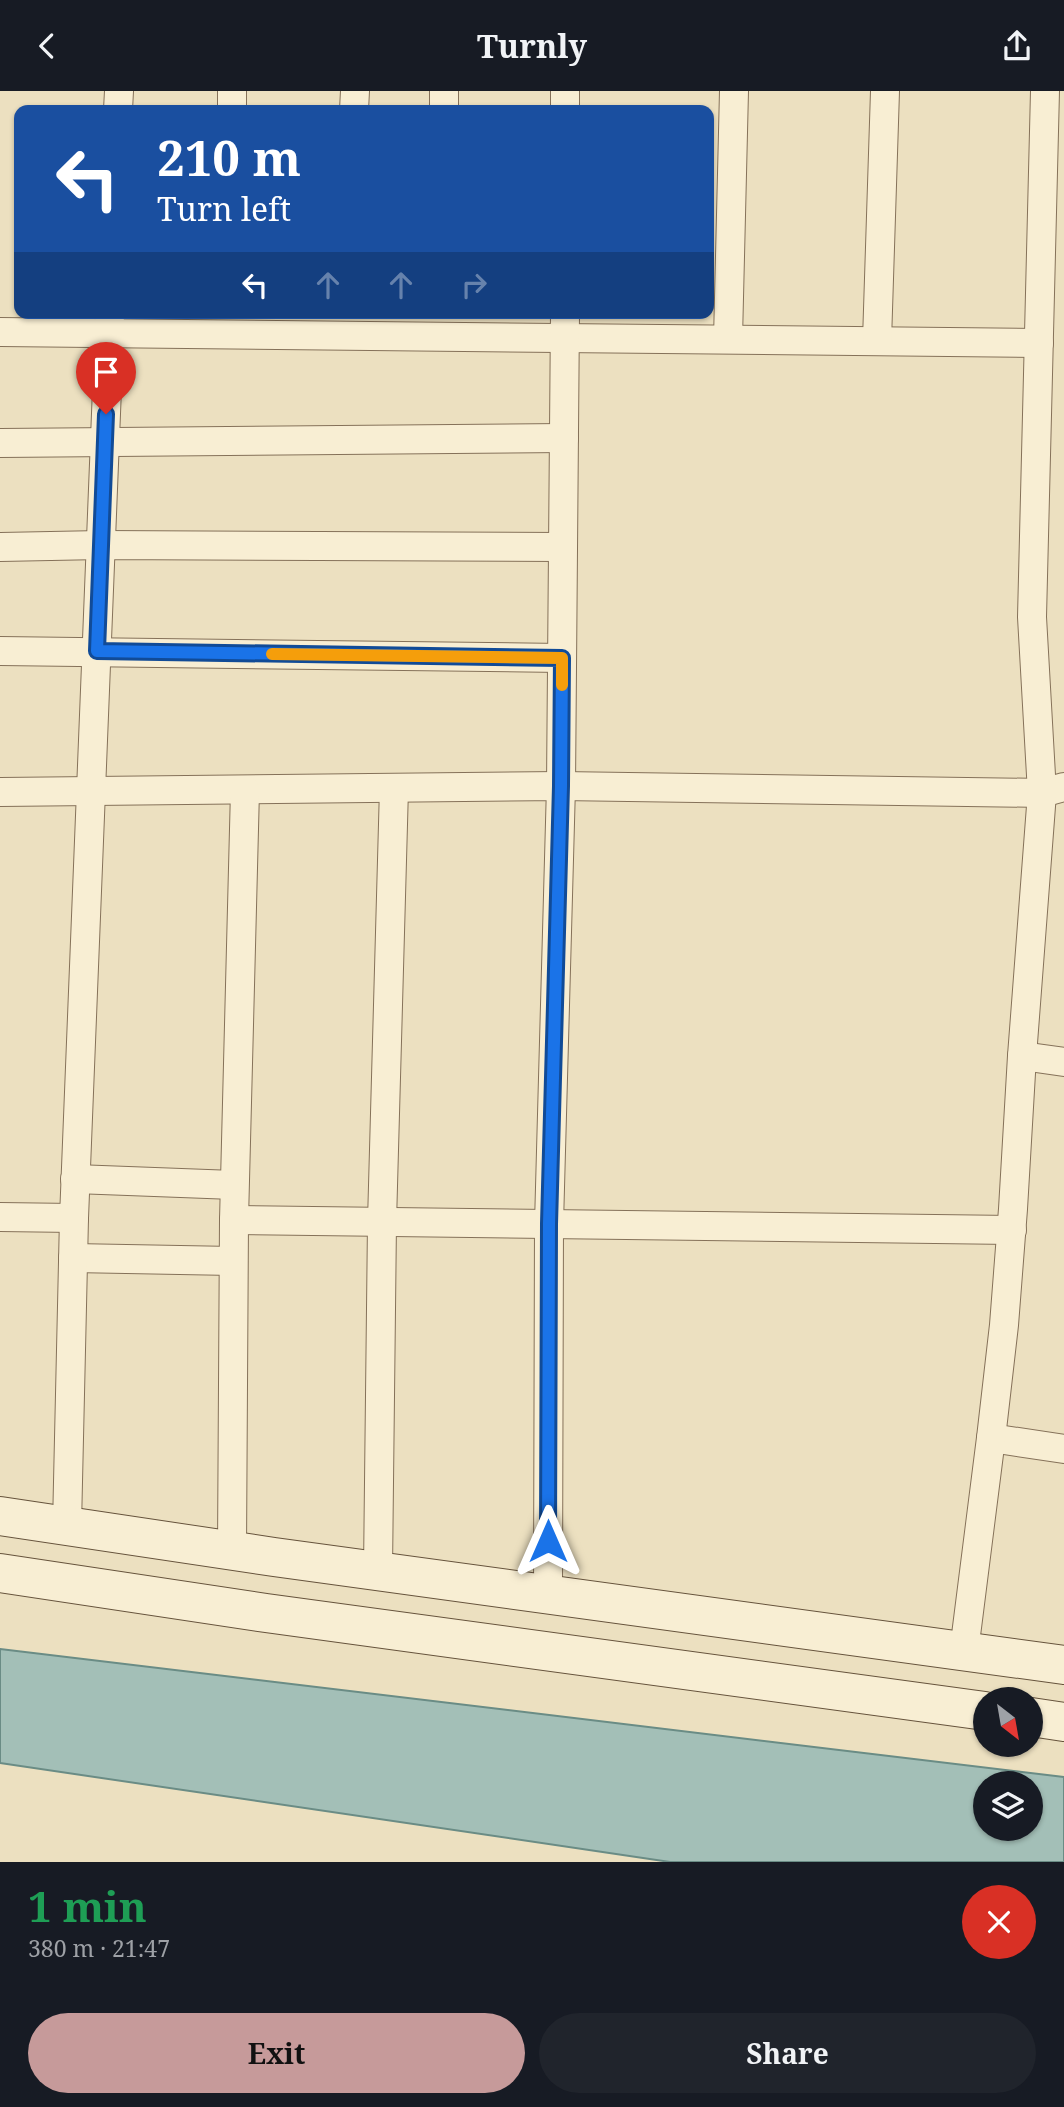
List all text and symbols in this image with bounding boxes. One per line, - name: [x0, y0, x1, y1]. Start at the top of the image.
- text: Turnly: [477, 24, 587, 67]
- icon: back: [28, 27, 66, 65]
- icon: share: [998, 27, 1036, 65]
- text: 210 m: [157, 124, 301, 190]
- icon: left: [42, 133, 133, 224]
- text: Turn left: [157, 187, 291, 230]
- icon: left: [236, 266, 274, 304]
- icon: ahead: [309, 266, 347, 304]
- icon: ahead: [382, 266, 420, 304]
- icon: right: [455, 266, 493, 304]
- pin: [76, 342, 136, 414]
- icon: arrive: [87, 353, 125, 391]
- position arrow: [511, 1504, 585, 1578]
- north arrow: [973, 1687, 1043, 1757]
- map controls: [973, 1687, 1043, 1841]
- button: layers: [973, 1771, 1043, 1841]
- text: 1 min: [28, 1877, 147, 1934]
- button: close: [962, 1885, 1036, 1959]
- text: 380 m · 21:47: [28, 1932, 170, 1964]
- button: Exit: [28, 2013, 525, 2093]
- button: Share: [539, 2013, 1036, 2093]

